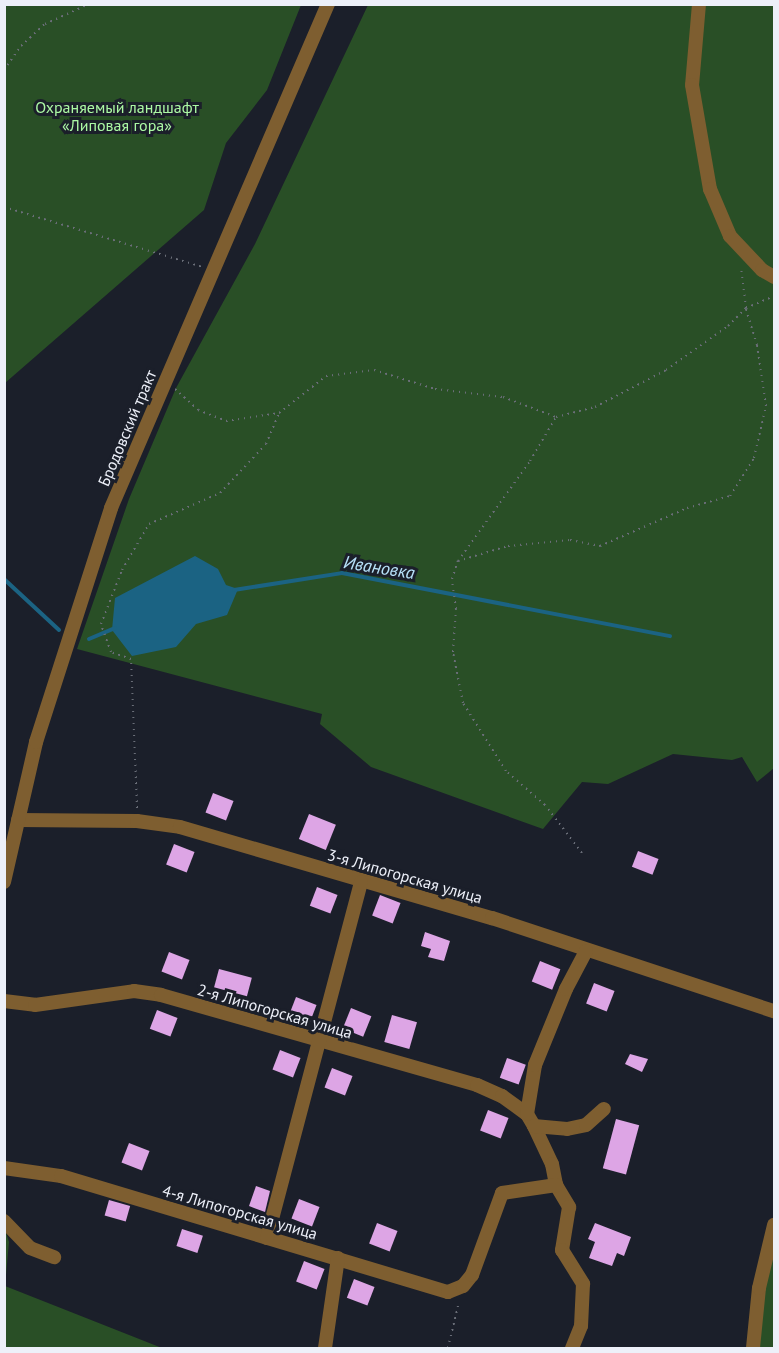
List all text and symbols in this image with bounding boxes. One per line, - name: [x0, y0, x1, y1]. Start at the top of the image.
- park label: Охраняемый ландшафт «Липовая гора»: [35, 97, 199, 135]
- street label: Бродовский тракт: [94, 367, 160, 489]
- water label: Ивановка: [342, 552, 416, 584]
- street label: 3-я Липогорская улица: [325, 845, 485, 907]
- street label: 2-я Липогорская улица: [195, 980, 355, 1042]
- street label: 4-я Липогорская улица: [160, 1181, 320, 1243]

